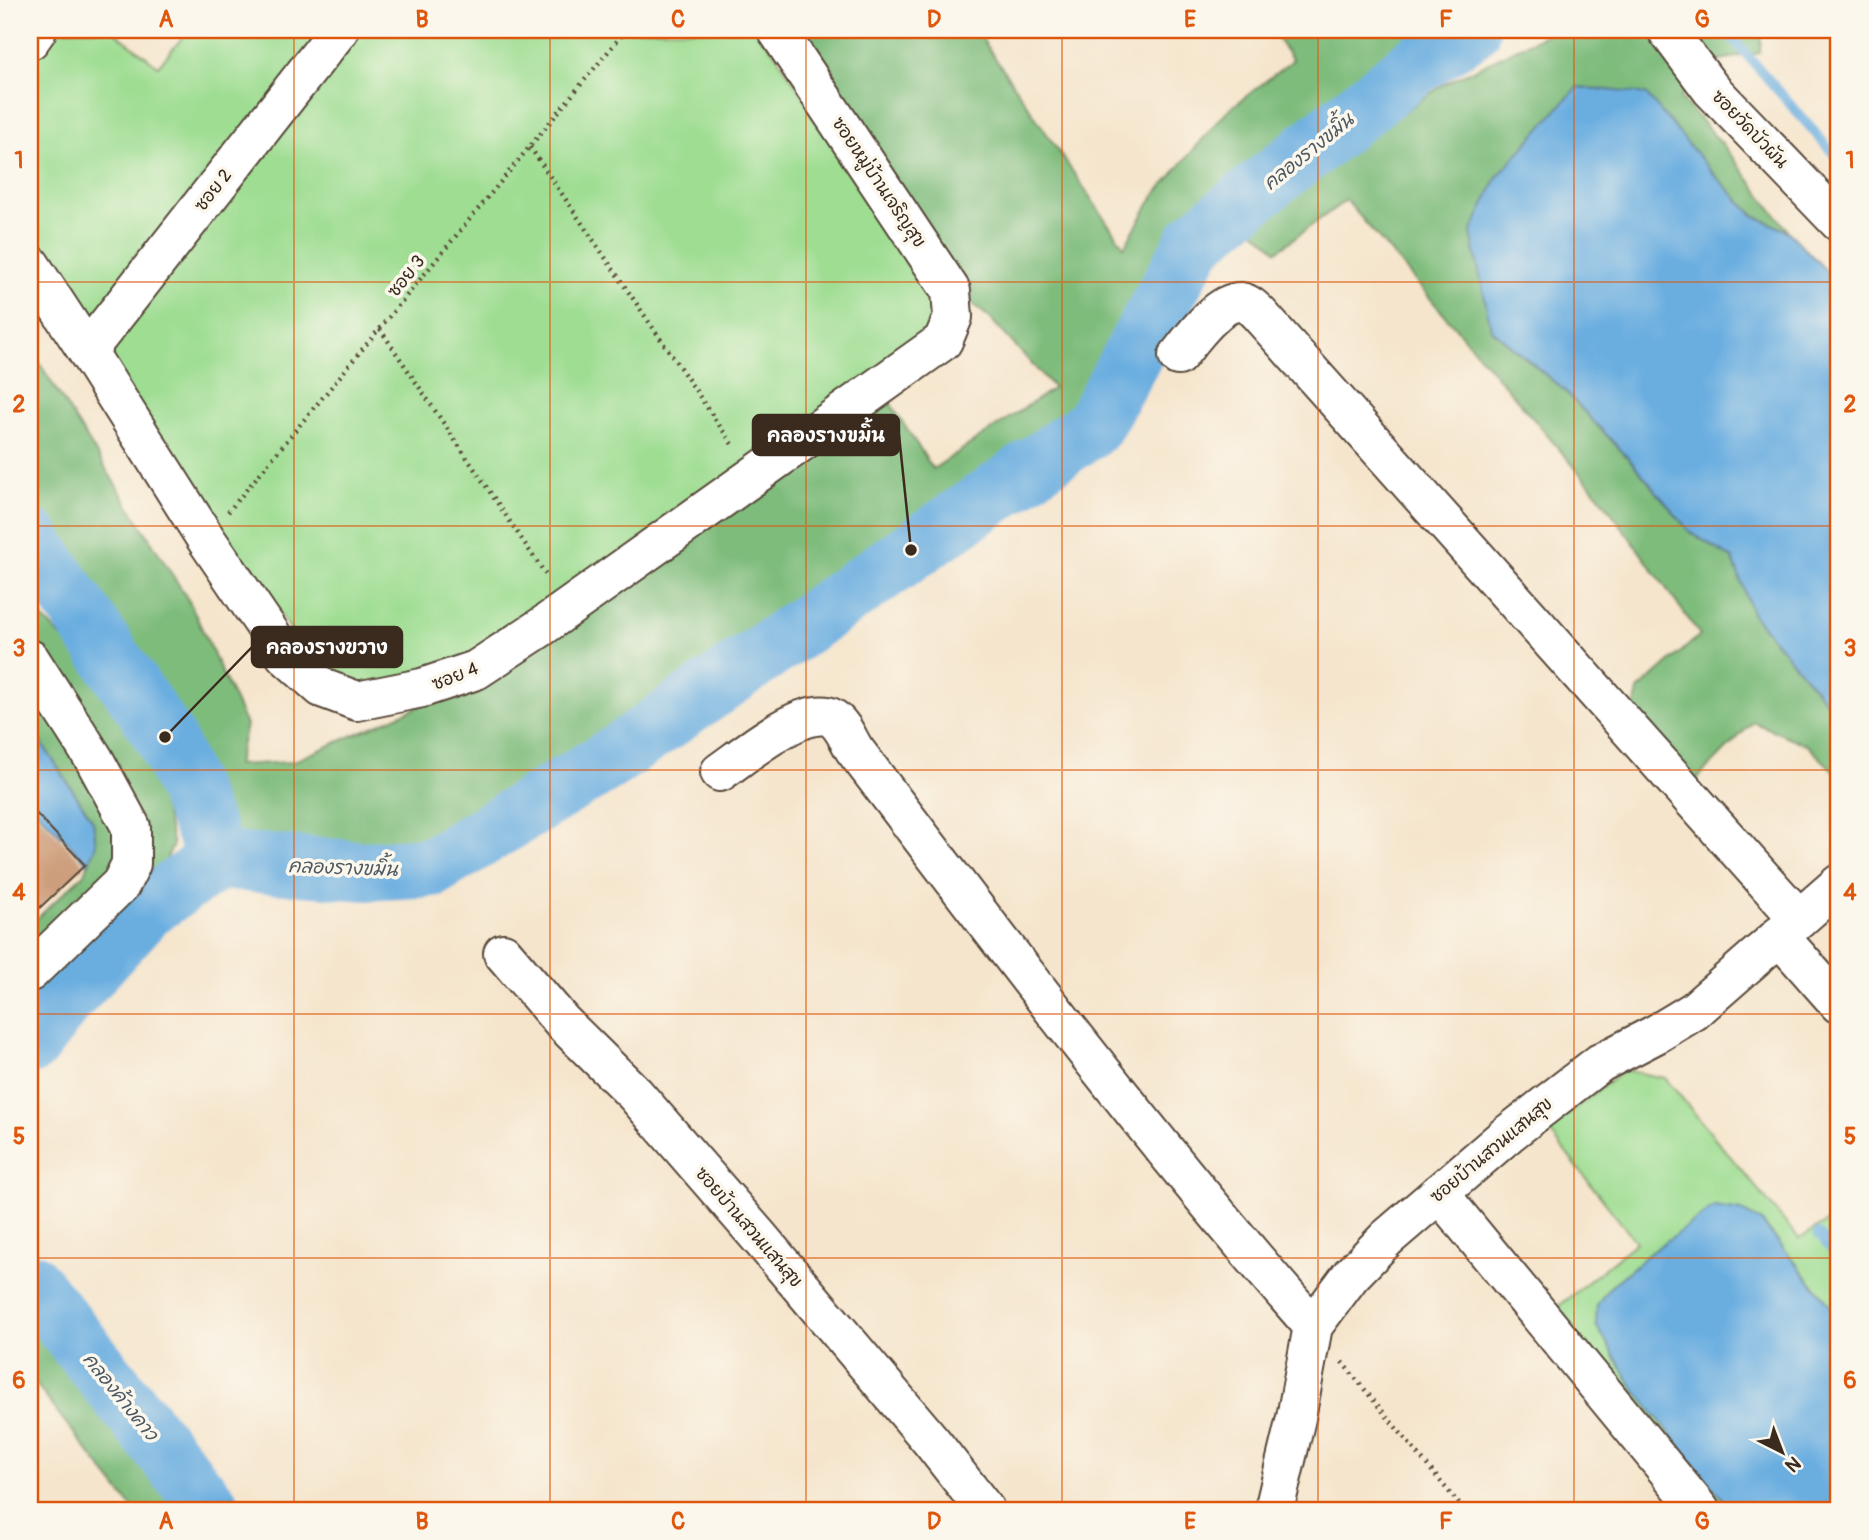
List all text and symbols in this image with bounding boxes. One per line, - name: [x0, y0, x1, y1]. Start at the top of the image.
- text: A: [159, 5, 174, 34]
- text: B: [415, 5, 429, 34]
- text: C: [671, 5, 685, 34]
- text: D: [927, 5, 941, 34]
- text: E: [1184, 5, 1196, 34]
- text: F: [1439, 5, 1453, 34]
- text: G: [1694, 5, 1710, 34]
- street label: ซอยวัดบัวผัน: [1706, 85, 1793, 174]
- water label: คลองรางขมิ้น: [1255, 103, 1360, 196]
- street label: ซอยหมู่บ้านเจริญสุข: [825, 112, 932, 253]
- text: 1: [15, 146, 24, 175]
- text: 1: [1846, 146, 1855, 175]
- street label: ซอย 2: [190, 165, 237, 216]
- street label: ซอย 3: [383, 251, 430, 302]
- text: 2: [13, 390, 26, 419]
- text: 2: [1844, 390, 1857, 419]
- callout: คลองรางขมิ้น: [753, 415, 899, 455]
- text: คลองรางขมิ้น: [767, 417, 885, 448]
- callout: คลองรางขวาง: [252, 627, 402, 667]
- text: 3: [13, 634, 25, 663]
- text: 3: [1844, 634, 1856, 663]
- text: คลองรางขวาง: [266, 636, 388, 660]
- street label: ซอย 4: [429, 657, 482, 696]
- water label: คลองรางขมิ้น: [288, 849, 400, 882]
- text: 4: [12, 878, 26, 907]
- text: 4: [1843, 878, 1857, 907]
- street label: ซอยบ้านสวนแสนสุข: [1425, 1092, 1558, 1210]
- text: 5: [13, 1122, 25, 1151]
- text: 5: [1844, 1122, 1856, 1151]
- street label: ซอยบ้านสวนแสนสุข: [688, 1162, 808, 1294]
- water label: คลองค้างคาว: [78, 1347, 165, 1446]
- text: 6: [12, 1366, 26, 1395]
- text: 6: [1843, 1366, 1857, 1395]
- north arrow: [1746, 1418, 1816, 1488]
- text: N: [1780, 1451, 1806, 1477]
- text: A: [159, 1507, 174, 1536]
- text: B: [415, 1507, 429, 1536]
- text: C: [671, 1507, 685, 1536]
- text: D: [927, 1507, 941, 1536]
- text: E: [1184, 1507, 1196, 1536]
- text: F: [1439, 1507, 1453, 1536]
- text: G: [1694, 1507, 1710, 1536]

